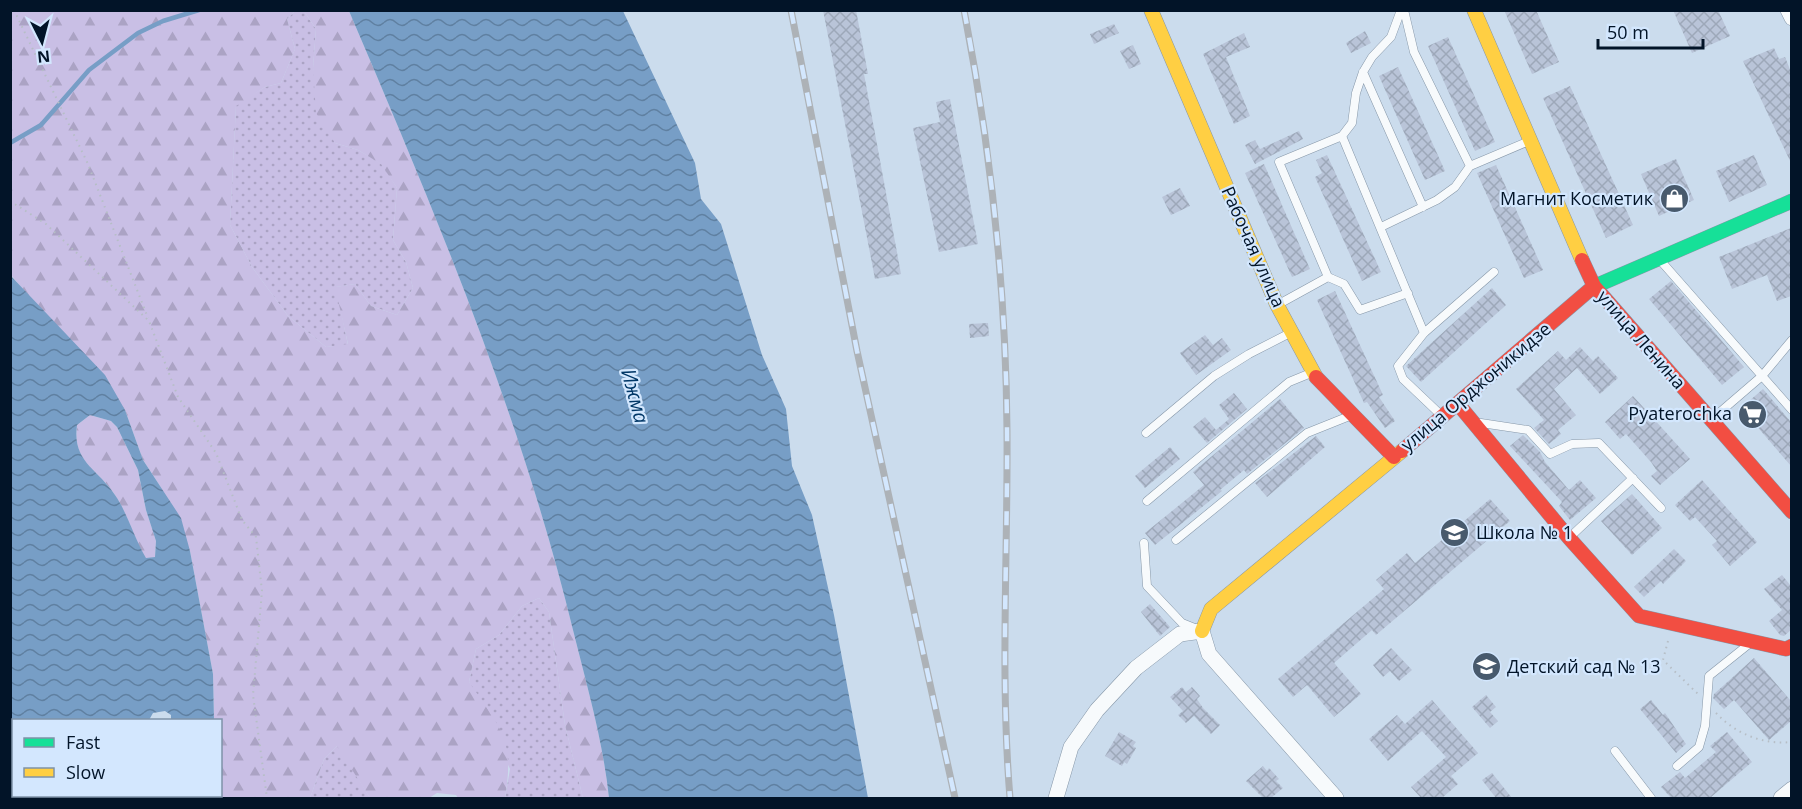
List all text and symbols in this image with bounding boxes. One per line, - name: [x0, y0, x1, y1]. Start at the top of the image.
- north arrow: [12, 12, 72, 72]
- scale bar: [1598, 12, 1703, 50]
- text: 50 m: [1607, 20, 1649, 44]
- text: N: [36, 45, 51, 69]
- street label: Рабочая улица: [1217, 182, 1291, 311]
- shop icon: Магнит Косметик: [1658, 183, 1690, 215]
- place label: Магнит Косметик: [1500, 186, 1654, 210]
- street label: улица Ленина: [1592, 285, 1691, 394]
- street label: улица Орджоникидзе: [1395, 316, 1555, 456]
- water label: Ижма: [615, 365, 656, 426]
- supermarket icon: Pyaterochka: [1737, 398, 1769, 430]
- place label: Pyaterochka: [1628, 401, 1732, 425]
- school or university icon: Школа № 1: [1439, 517, 1471, 549]
- place label: Школа № 1: [1476, 520, 1573, 544]
- school or university icon: Детский сад № 13: [1470, 651, 1502, 683]
- place label: Детский сад № 13: [1507, 654, 1661, 678]
- legend: [12, 719, 222, 797]
- text: Fast: [66, 730, 100, 754]
- text: Slow: [66, 760, 105, 784]

